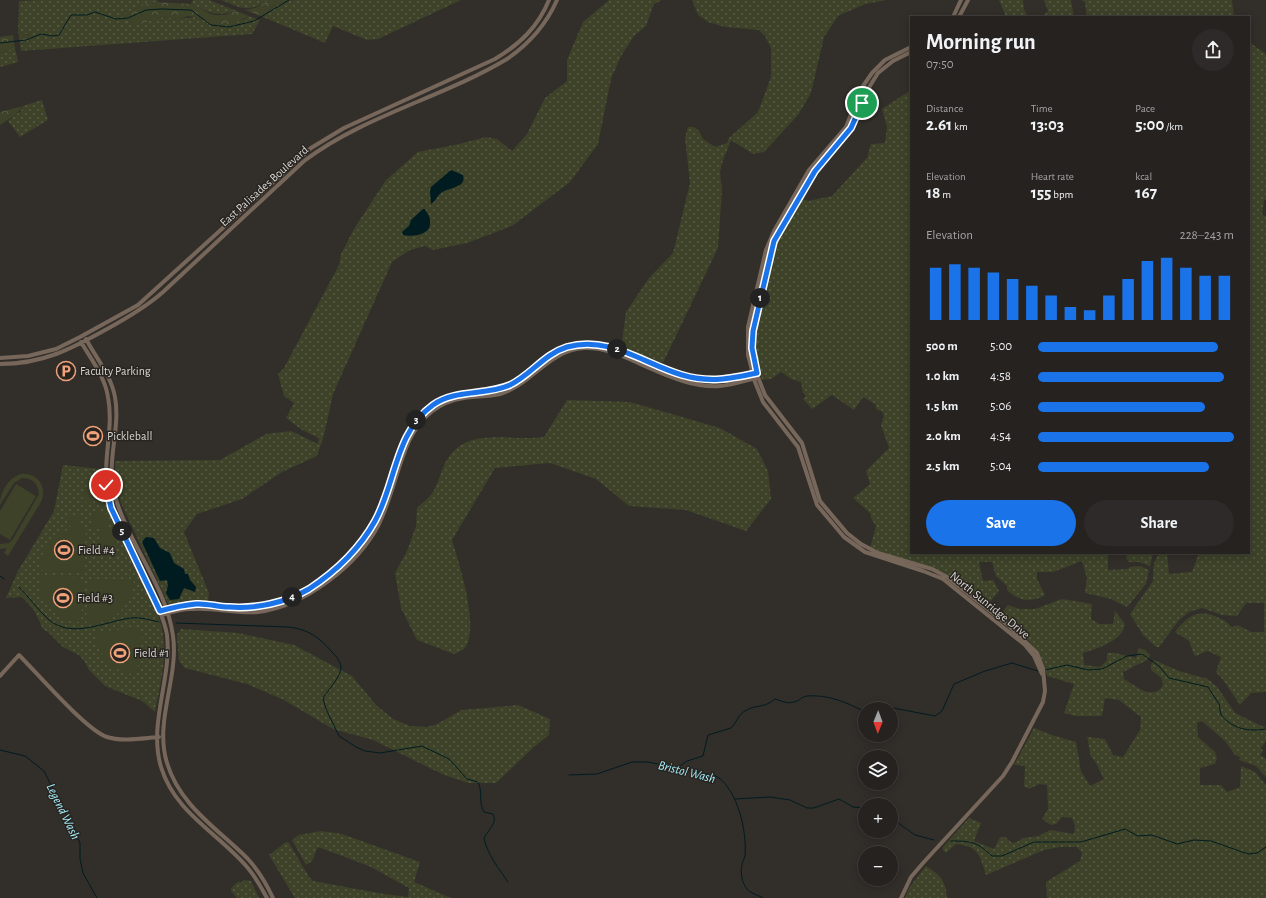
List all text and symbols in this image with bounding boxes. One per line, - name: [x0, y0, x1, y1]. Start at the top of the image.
- button: share: [1192, 29, 1234, 71]
- text: Morning run: [926, 31, 1036, 53]
- text: 07:50: [926, 58, 954, 71]
- pin: [845, 86, 879, 120]
- icon: arrive: [851, 92, 873, 114]
- text: Distance: [926, 103, 963, 114]
- text: Time: [1031, 103, 1053, 114]
- text: Pace: [1135, 103, 1155, 114]
- text: 2.61: [926, 116, 952, 133]
- text: 13:03: [1031, 116, 1064, 133]
- text: 5:00: [1135, 116, 1164, 133]
- text: km: [952, 121, 968, 132]
- text: /km: [1164, 121, 1183, 132]
- street label: East Palisades Boulevard: [218, 143, 310, 229]
- text: Elevation: [926, 171, 966, 182]
- text: Heart rate: [1031, 171, 1074, 182]
- text: kcal: [1135, 171, 1152, 182]
- text: 18: [926, 184, 941, 201]
- text: 155: [1031, 184, 1051, 201]
- text: 167: [1135, 184, 1157, 201]
- text: m: [941, 189, 951, 200]
- text: bpm: [1051, 189, 1073, 200]
- text: Elevation: [926, 229, 973, 242]
- text: 228–243 m: [1180, 229, 1234, 242]
- pin: 1: [750, 288, 770, 308]
- text: 1: [758, 292, 762, 303]
- pin: 2: [607, 339, 627, 359]
- text: 500 m: [926, 340, 958, 353]
- text: 5:00: [990, 340, 1012, 353]
- text: 2: [614, 343, 620, 354]
- parking icon: Faculty Parking: [55, 360, 77, 382]
- place label: Faculty Parking: [80, 365, 151, 378]
- text: 1.0 km: [926, 370, 959, 383]
- text: 4:58: [990, 370, 1011, 383]
- text: 1.5 km: [926, 400, 958, 413]
- text: 5:06: [990, 400, 1011, 413]
- pin: 3: [406, 410, 426, 430]
- text: 3: [414, 414, 418, 425]
- sports icon: Pickleball: [82, 425, 104, 447]
- place label: Pickleball: [107, 430, 152, 442]
- text: 2.0 km: [926, 430, 961, 443]
- text: 4:54: [990, 430, 1011, 443]
- text: 2.5 km: [926, 460, 960, 473]
- text: 5:04: [990, 460, 1012, 473]
- pin: [89, 468, 123, 502]
- icon: check: [95, 474, 117, 496]
- button: Save: [926, 500, 1076, 546]
- button: Share: [1084, 500, 1234, 546]
- pin: 5: [112, 521, 132, 541]
- text: 5: [120, 525, 124, 536]
- sports icon: Field #4: [53, 539, 75, 561]
- place label: Field #4: [78, 544, 115, 556]
- street label: North Sunridge Drive: [948, 569, 1032, 641]
- sports icon: Field #3: [52, 587, 74, 609]
- pin: 4: [282, 587, 302, 607]
- text: 4: [289, 591, 295, 602]
- place label: Field #3: [77, 592, 113, 604]
- sports icon: Field #1: [109, 642, 131, 664]
- place label: Field #1: [134, 647, 169, 659]
- north arrow: [858, 702, 898, 742]
- map controls: [858, 702, 898, 886]
- button: layers: [858, 750, 898, 790]
- water label: Bristol Wash: [657, 759, 717, 786]
- water label: Legend Wash: [44, 782, 82, 842]
- button: +: [858, 798, 898, 838]
- button: −: [858, 846, 898, 886]

